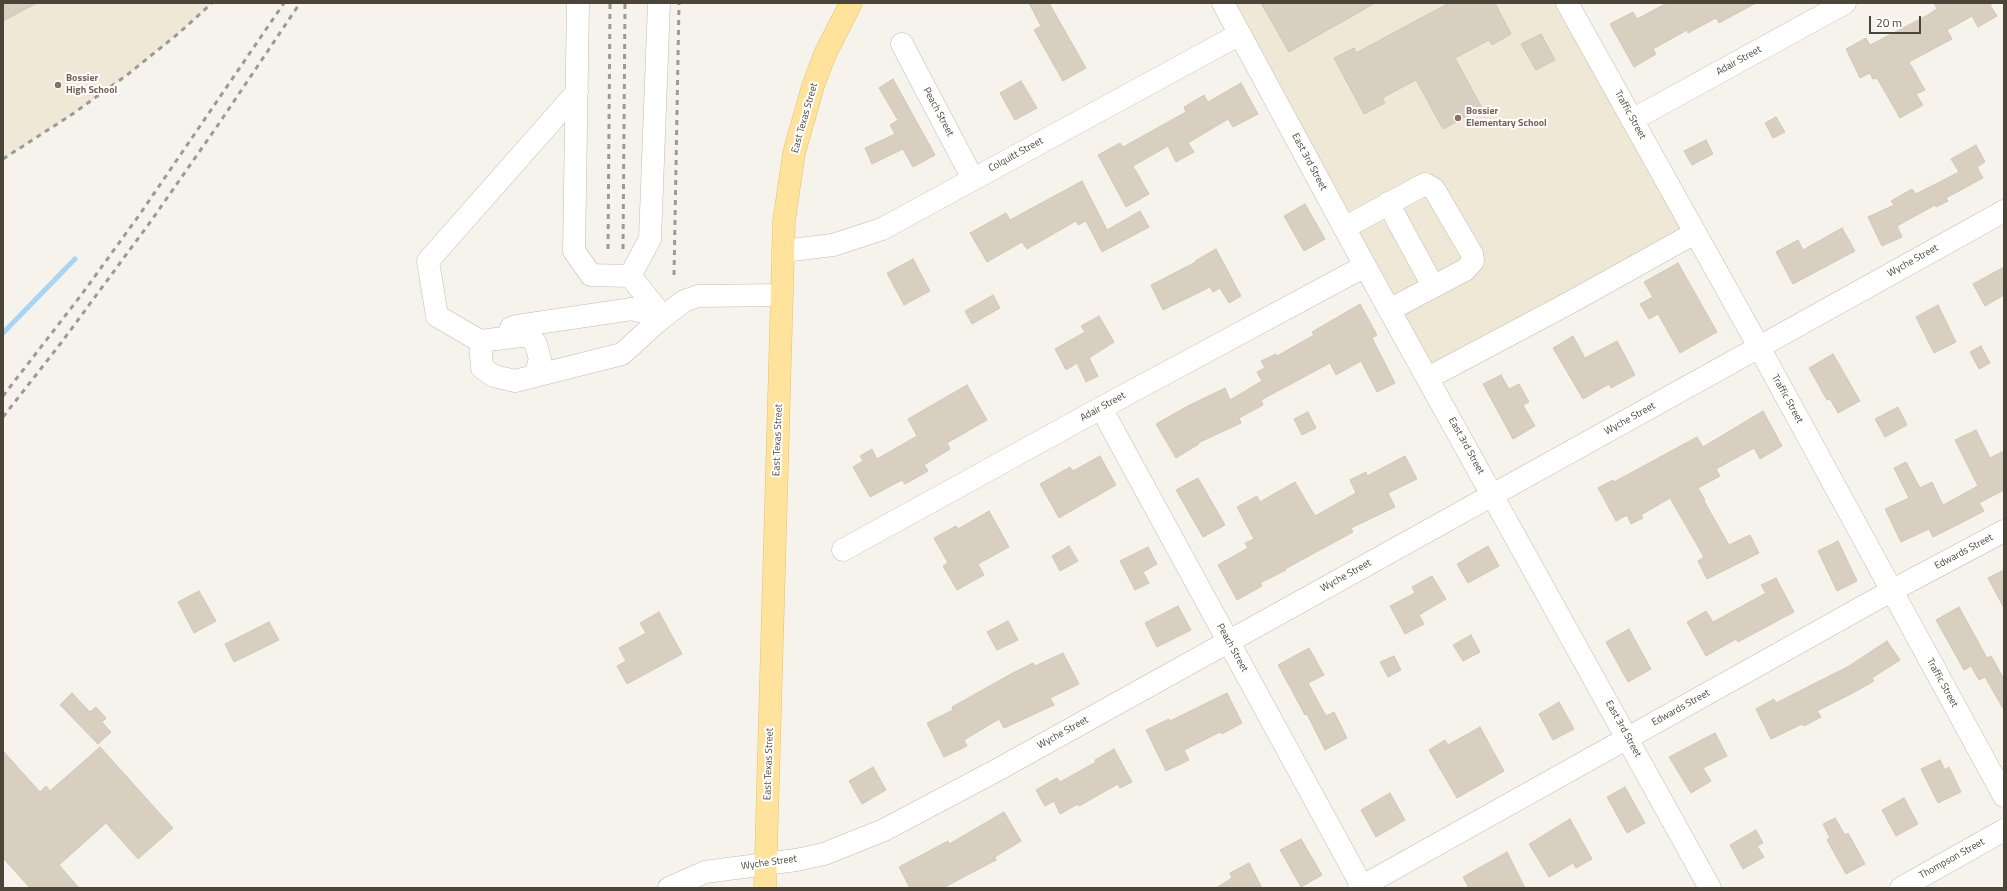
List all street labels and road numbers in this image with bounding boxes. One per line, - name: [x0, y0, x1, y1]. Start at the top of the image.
- street label: Adair Street: [1714, 44, 1764, 78]
- street label: East Texas Street: [789, 82, 821, 154]
- street label: Peach Street: [920, 85, 956, 139]
- street label: Traffic Street: [1612, 88, 1648, 142]
- street label: East 3rd Street: [1289, 131, 1329, 193]
- street label: Colquitt Street: [987, 135, 1045, 175]
- street label: Wyche Street: [1885, 242, 1941, 280]
- street label: Traffic Street: [1769, 372, 1805, 426]
- street label: Adair Street: [1078, 390, 1128, 424]
- street label: Wyche Street: [1602, 400, 1658, 438]
- street label: East Texas Street: [771, 404, 785, 476]
- street label: East 3rd Street: [1445, 415, 1487, 477]
- street label: Edwards Street: [1933, 532, 1995, 572]
- street label: Wyche Street: [1318, 557, 1374, 595]
- street label: Peach Street: [1214, 622, 1250, 674]
- street label: Traffic Street: [1924, 656, 1960, 710]
- street label: Edwards Street: [1650, 687, 1712, 729]
- street label: East 3rd Street: [1602, 698, 1644, 760]
- street label: Wyche Street: [1035, 714, 1091, 752]
- street label: East Texas Street: [762, 728, 776, 800]
- street label: Thompson Street: [1917, 836, 1987, 882]
- street label: Wyche Street: [740, 853, 798, 873]

